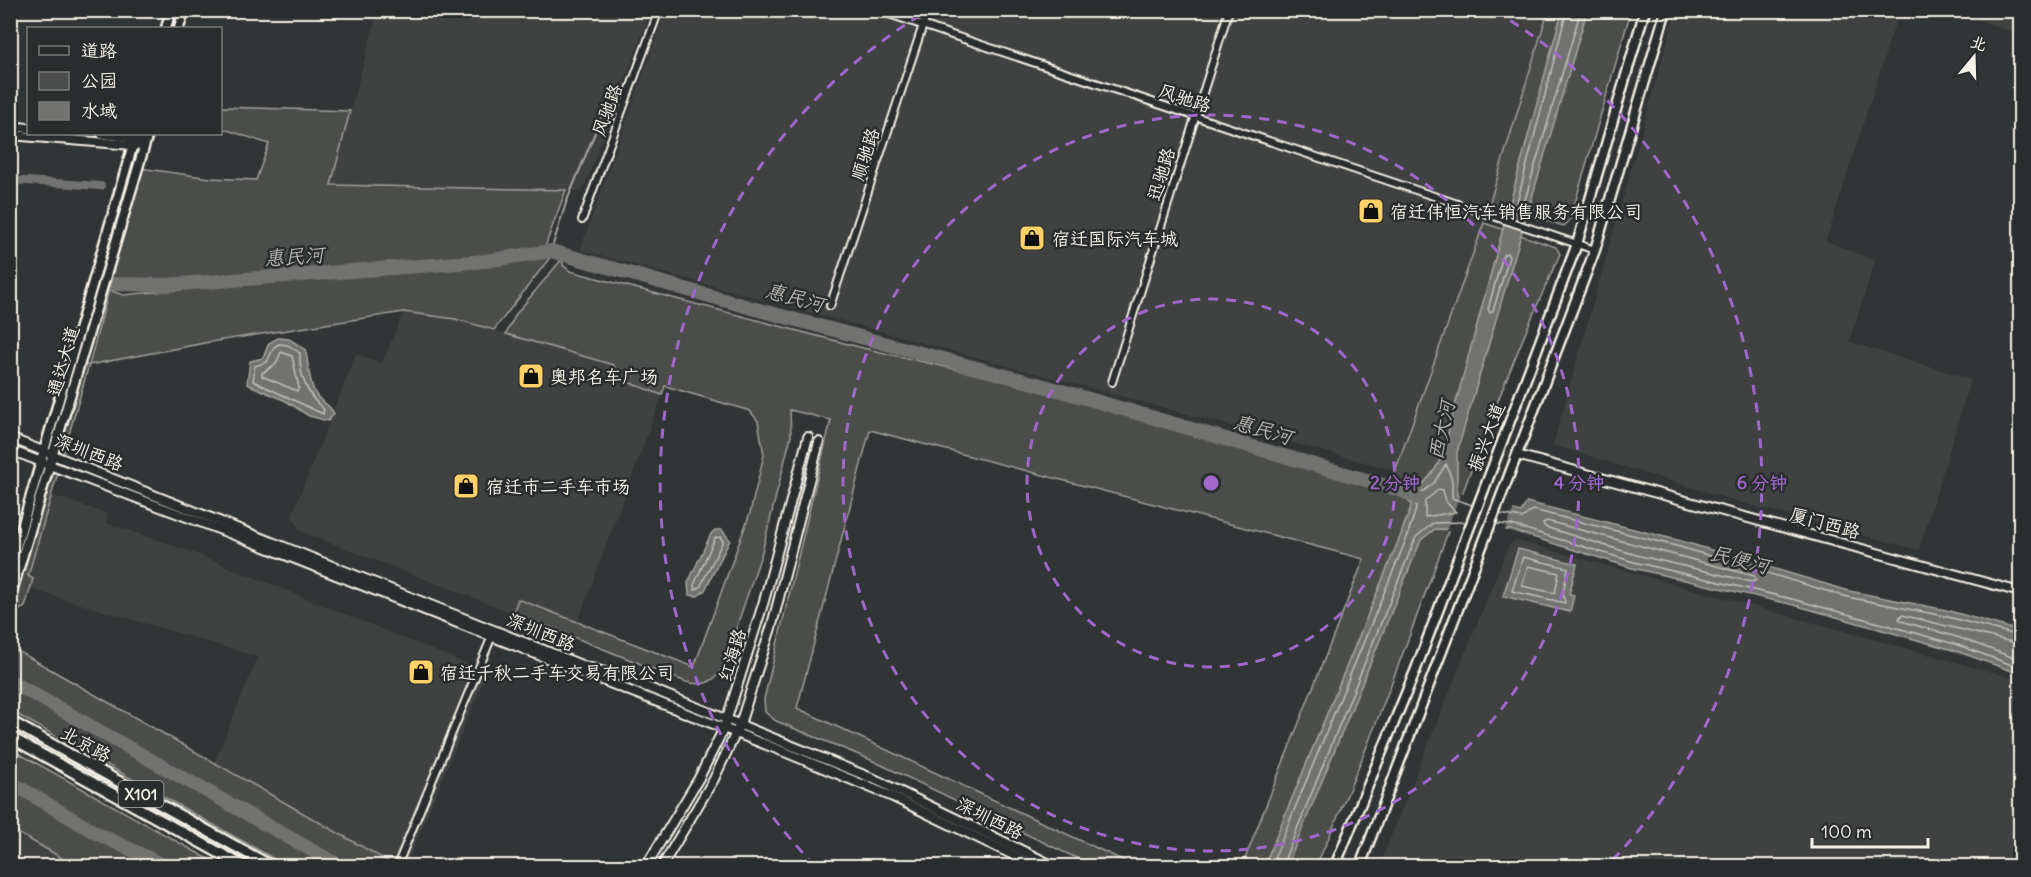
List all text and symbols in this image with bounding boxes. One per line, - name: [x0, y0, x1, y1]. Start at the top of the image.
- legend: [27, 27, 222, 135]
- north arrow: [1944, 27, 2004, 87]
- text: 北: [1968, 31, 1990, 55]
- text: 道路: [81, 39, 117, 62]
- text: 公园: [81, 69, 117, 92]
- street label: 风驰路: [1156, 79, 1214, 117]
- street label: 风驰路: [587, 81, 627, 139]
- text: 水域: [81, 99, 117, 122]
- street label: 顺驰路: [846, 125, 884, 183]
- street label: 迅驰路: [1142, 145, 1180, 203]
- shop icon: 宿迁伟恒汽车销售服务有限公司: [1356, 196, 1386, 226]
- place label: 宿迁伟恒汽车销售服务有限公司: [1390, 200, 1642, 223]
- shop icon: 宿迁国际汽车城: [1017, 223, 1047, 253]
- place label: 宿迁国际汽车城: [1052, 227, 1178, 250]
- water label: 惠民河: [263, 241, 328, 271]
- water label: 惠民河: [763, 277, 830, 318]
- street label: 通达大道: [42, 323, 84, 399]
- shop icon: 奥邦名车广场: [516, 361, 546, 391]
- place label: 奥邦名车广场: [550, 365, 658, 388]
- water label: 西大河: [1423, 395, 1460, 462]
- street label: 振兴大道: [1462, 399, 1510, 475]
- water label: 惠民河: [1231, 409, 1298, 450]
- street label: 深圳西路: [51, 428, 127, 476]
- shop icon: 宿迁市二手车市场: [451, 471, 481, 501]
- text: 2 分钟: [1370, 471, 1420, 494]
- text: 4 分钟: [1554, 471, 1604, 494]
- text: 6 分钟: [1737, 471, 1787, 494]
- centre of rings: [1201, 473, 1221, 493]
- place label: 宿迁市二手车市场: [486, 475, 630, 498]
- street label: 厦门西路: [1787, 503, 1863, 543]
- water label: 民便河: [1708, 540, 1775, 579]
- street label: 深圳西路: [503, 608, 579, 656]
- street label: 红海路: [713, 626, 751, 684]
- shop icon: 宿迁千秋二手车交易有限公司: [406, 657, 436, 687]
- place label: 宿迁千秋二手车交易有限公司: [440, 661, 674, 684]
- street label: 北京路: [57, 721, 115, 767]
- road number: X101: [118, 781, 164, 807]
- street label: 深圳西路: [953, 792, 1027, 844]
- scale bar: [1812, 811, 1928, 849]
- text: 100 m: [1821, 820, 1872, 843]

